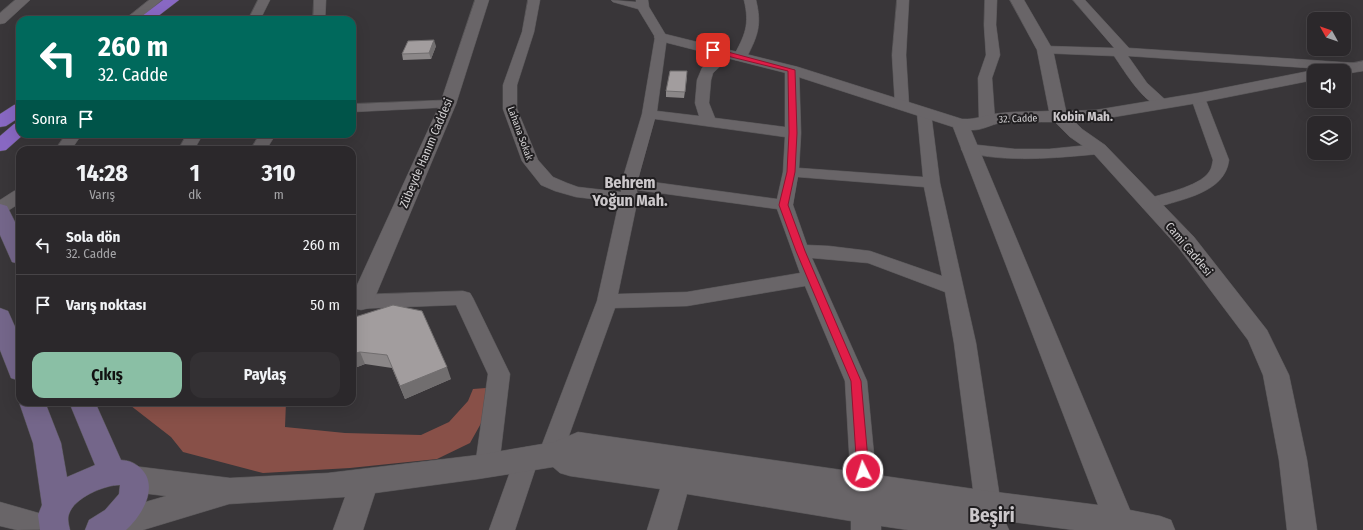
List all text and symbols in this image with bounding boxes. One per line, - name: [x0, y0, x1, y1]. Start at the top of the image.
- north arrow: [1307, 12, 1351, 56]
- map controls: [1307, 12, 1351, 160]
- text: 260 m: [98, 30, 168, 63]
- icon: left: [32, 32, 84, 84]
- pin: [696, 33, 730, 67]
- icon: arrive: [702, 39, 724, 61]
- text: 32. Cadde: [98, 64, 168, 86]
- button: sound: [1307, 64, 1351, 108]
- street label: Zübeyde Hanım Caddesi: [397, 96, 455, 210]
- street label: Lahana Sokak: [505, 105, 535, 162]
- icon: arrive: [75, 108, 97, 130]
- district label: Kobin Mah.: [1053, 109, 1113, 124]
- text: Sonra: [32, 110, 67, 128]
- street label: 32. Cadde: [998, 112, 1038, 126]
- button: layers: [1307, 116, 1351, 160]
- text: 14:28: [76, 159, 128, 187]
- text: 1: [190, 159, 200, 187]
- text: 310: [262, 159, 296, 187]
- district label: Behrem Yoğun Mah.: [591, 173, 668, 210]
- text: Varış: [89, 187, 115, 202]
- text: dk: [188, 187, 201, 202]
- text: m: [274, 187, 284, 202]
- street label: Cami Caddesi: [1163, 219, 1215, 279]
- text: Sola dön: [66, 228, 120, 246]
- icon: left: [32, 234, 54, 256]
- text: 260 m: [303, 236, 340, 254]
- text: 32. Cadde: [66, 246, 117, 261]
- icon: arrive: [32, 294, 54, 316]
- text: Varış noktası: [66, 296, 146, 314]
- text: 50 m: [310, 296, 340, 314]
- button: Çıkış: [32, 352, 182, 398]
- button: Paylaş: [190, 352, 340, 398]
- position arrow: [842, 450, 884, 492]
- district label: Beşiri: [969, 504, 1015, 527]

